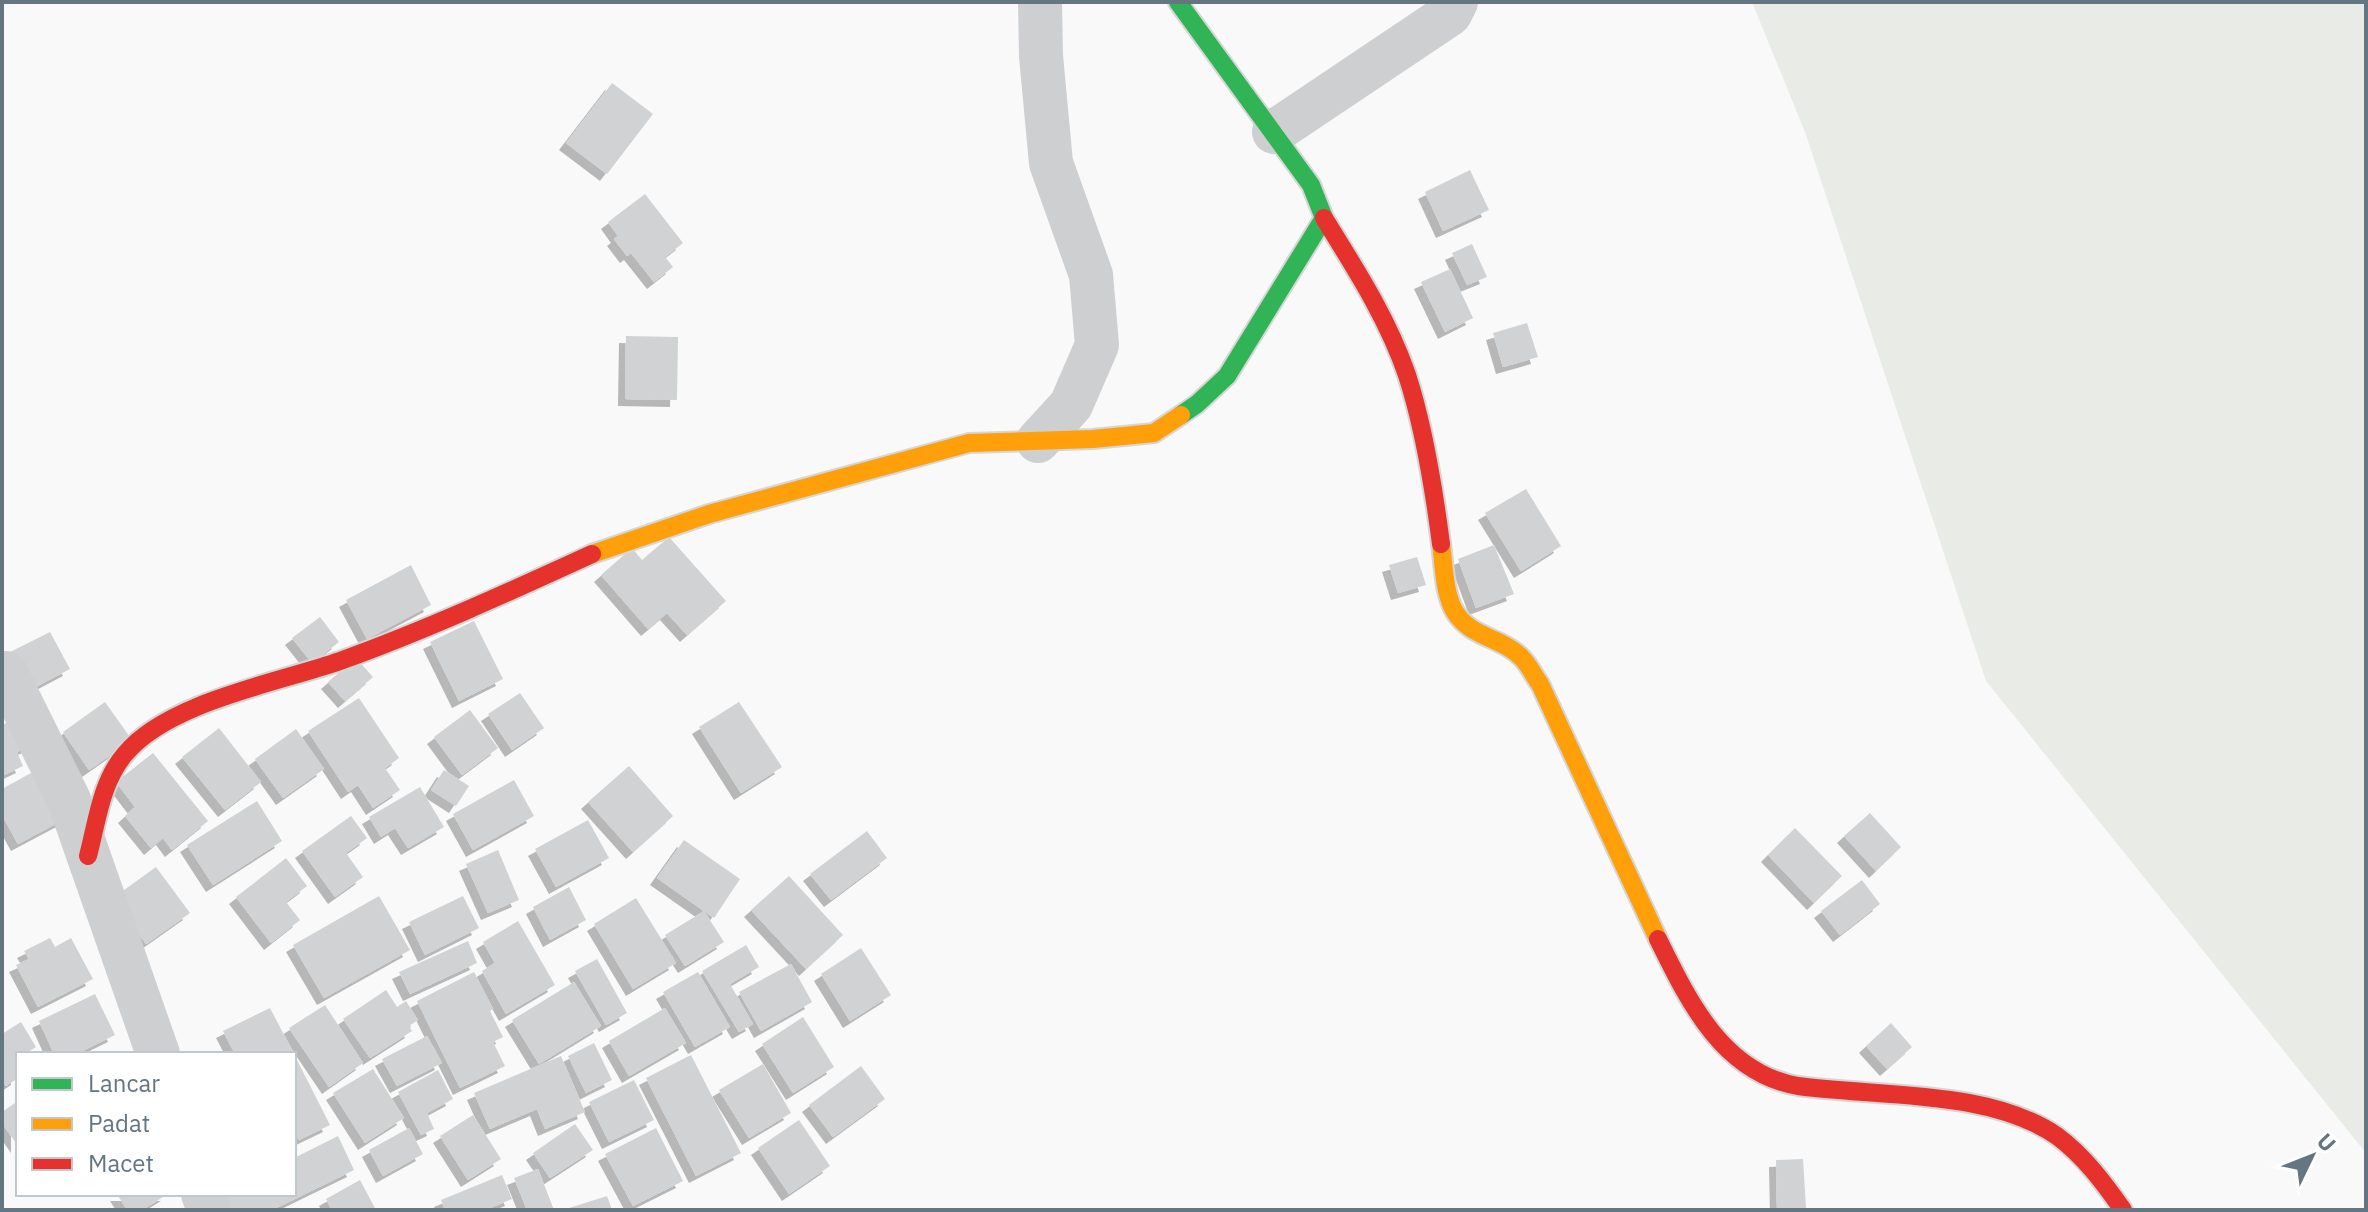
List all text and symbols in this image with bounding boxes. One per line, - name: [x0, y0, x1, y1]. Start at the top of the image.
- legend: [16, 1052, 296, 1196]
- text: Lancar: [88, 1067, 160, 1099]
- text: Padat: [88, 1107, 150, 1139]
- north arrow: [2272, 1116, 2352, 1196]
- text: U: [2311, 1127, 2343, 1157]
- text: Macet: [88, 1147, 154, 1179]

